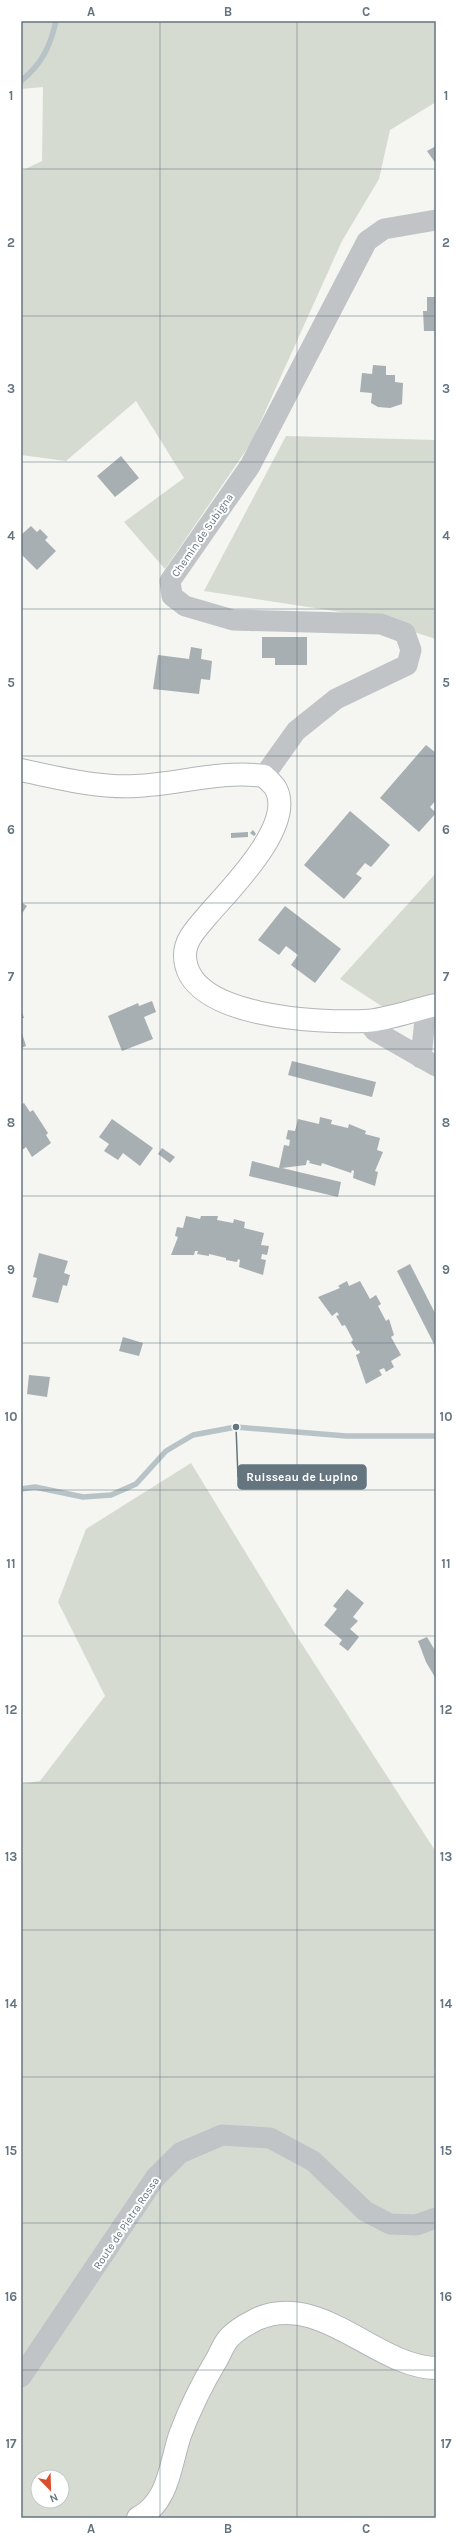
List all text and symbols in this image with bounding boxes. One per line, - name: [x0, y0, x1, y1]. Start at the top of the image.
- text: A: [87, 4, 95, 19]
- text: B: [224, 4, 232, 19]
- text: C: [362, 4, 370, 19]
- text: 1: [9, 88, 13, 103]
- text: 1: [444, 88, 448, 103]
- text: 2: [7, 235, 15, 250]
- text: 2: [442, 235, 450, 250]
- text: 3: [7, 381, 15, 396]
- text: 3: [442, 381, 450, 396]
- street label: Chemin de Subigna: [169, 491, 236, 579]
- text: 4: [7, 528, 15, 543]
- text: 4: [442, 528, 450, 543]
- text: 5: [7, 675, 15, 690]
- text: 5: [442, 675, 450, 690]
- text: 6: [7, 822, 15, 837]
- text: 6: [442, 822, 450, 837]
- text: 7: [8, 969, 15, 984]
- text: 7: [443, 969, 450, 984]
- text: 8: [7, 1115, 15, 1130]
- text: 8: [442, 1115, 450, 1130]
- text: 9: [7, 1262, 15, 1277]
- text: 9: [442, 1262, 450, 1277]
- text: 10: [5, 1409, 17, 1424]
- text: 10: [440, 1409, 452, 1424]
- callout: Ruisseau de Lupino: [238, 1465, 366, 1489]
- text: Ruisseau de Lupino: [246, 1470, 358, 1484]
- text: 11: [6, 1556, 16, 1571]
- text: 11: [441, 1556, 451, 1571]
- text: 12: [5, 1702, 17, 1717]
- text: 12: [440, 1702, 452, 1717]
- text: 13: [5, 1849, 17, 1864]
- text: 13: [440, 1849, 452, 1864]
- text: 14: [5, 1996, 17, 2011]
- text: 14: [440, 1996, 452, 2011]
- text: 15: [5, 2143, 18, 2158]
- text: 15: [440, 2143, 453, 2158]
- street label: Route de Pietra Rossa: [91, 2175, 162, 2272]
- text: 16: [5, 2289, 17, 2304]
- text: 16: [440, 2289, 452, 2304]
- text: 17: [5, 2436, 17, 2451]
- text: 17: [440, 2436, 452, 2451]
- north arrow: [30, 2469, 70, 2509]
- text: N: [48, 2490, 60, 2505]
- text: A: [87, 2521, 95, 2536]
- text: B: [224, 2521, 232, 2536]
- text: C: [362, 2521, 370, 2536]

